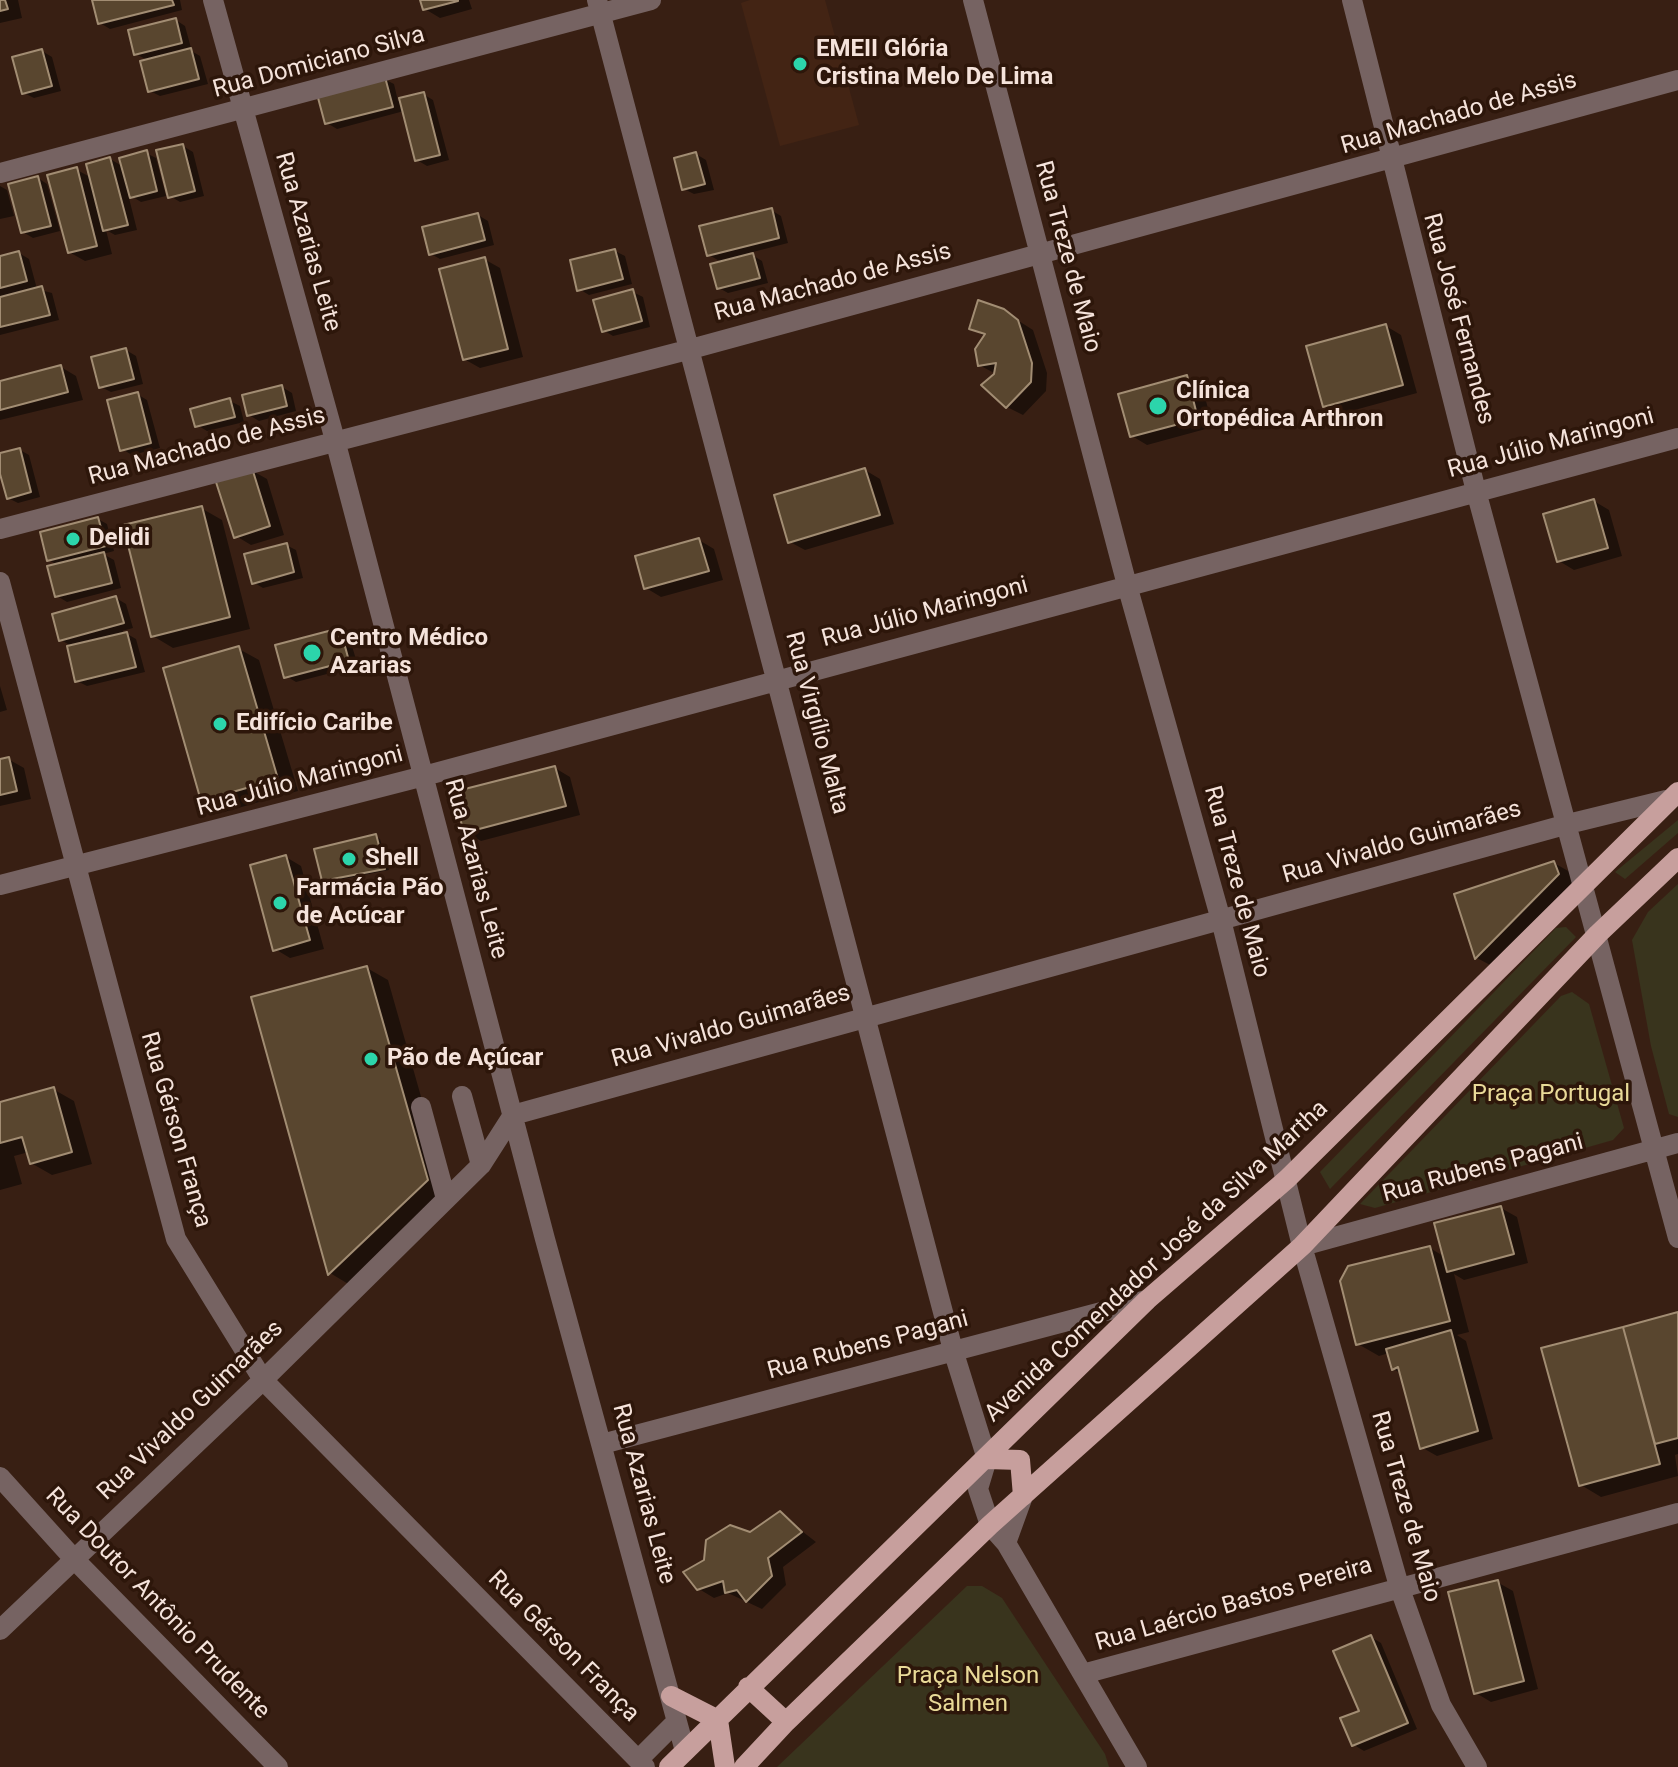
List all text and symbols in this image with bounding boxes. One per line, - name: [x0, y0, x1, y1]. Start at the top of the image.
- street label: Rua Domiciano Silva: [210, 21, 428, 105]
- place label: EMEII Glória Cristina Melo De Lima: [816, 36, 1053, 92]
- marker: EMEII Glória Cristina Melo De Lima: [791, 55, 809, 73]
- street label: Rua Machado de Assis: [1338, 67, 1580, 161]
- street label: Rua Azarias Leite: [268, 149, 346, 335]
- street label: Rua Treze de Maio: [1028, 158, 1106, 356]
- street label: Rua José Fernandes: [1416, 210, 1500, 428]
- street label: Rua Machado de Assis: [711, 238, 955, 328]
- place label: Clínica Ortopédica Arthron: [1176, 378, 1383, 434]
- marker: Clínica Ortopédica Arthron: [1147, 395, 1169, 417]
- street label: Rua Machado de Assis: [85, 402, 329, 492]
- street label: Rua Júlio Maringoni: [1445, 403, 1657, 485]
- place label: Delidi: [89, 525, 150, 553]
- marker: Delidi: [64, 530, 82, 548]
- street label: Rua Júlio Maringoni: [819, 572, 1031, 654]
- place label: Centro Médico Azarias: [330, 625, 488, 681]
- street label: Rua Virgílio Malta: [778, 629, 854, 817]
- marker: Centro Médico Azarias: [301, 642, 323, 664]
- place label: Edifício Caribe: [236, 710, 393, 738]
- marker: Edifício Caribe: [211, 715, 229, 733]
- street label: Rua Júlio Maringoni: [194, 741, 406, 823]
- street label: Rua Azarias Leite: [437, 776, 513, 962]
- street label: Rua Treze de Maio: [1197, 783, 1275, 981]
- street label: Rua Vivaldo Guimarães: [1279, 795, 1525, 891]
- place label: Shell: [365, 845, 419, 873]
- marker: Shell: [340, 850, 358, 868]
- place label: Farmácia Pão de Acúcar: [296, 875, 443, 931]
- marker: Farmácia Pão de Acúcar: [271, 894, 289, 912]
- street label: Rua Vivaldo Guimarães: [608, 979, 854, 1075]
- street label: Rua Gérson França: [133, 1029, 217, 1231]
- place label: Pão de Açúcar: [387, 1045, 543, 1073]
- marker: Pão de Açúcar: [362, 1050, 380, 1068]
- park label: Praça Portugal: [1472, 1081, 1630, 1109]
- street label: Avenida Comendador José da Silva Martha: [979, 1095, 1335, 1429]
- street label: Rua Rubens Pagani: [1380, 1128, 1586, 1210]
- street label: Rua Rubens Pagani: [765, 1305, 971, 1387]
- street label: Rua Vivaldo Guimarães: [92, 1315, 290, 1507]
- street label: Rua Azarias Leite: [605, 1401, 681, 1587]
- street label: Rua Treze de Maio: [1364, 1408, 1446, 1606]
- street label: Rua Doutor Antônio Prudente: [39, 1482, 275, 1726]
- street label: Rua Laércio Bastos Pereira: [1092, 1552, 1376, 1658]
- street label: Rua Gérson França: [481, 1565, 645, 1729]
- park label: Praça Nelson Salmen: [897, 1663, 1039, 1719]

